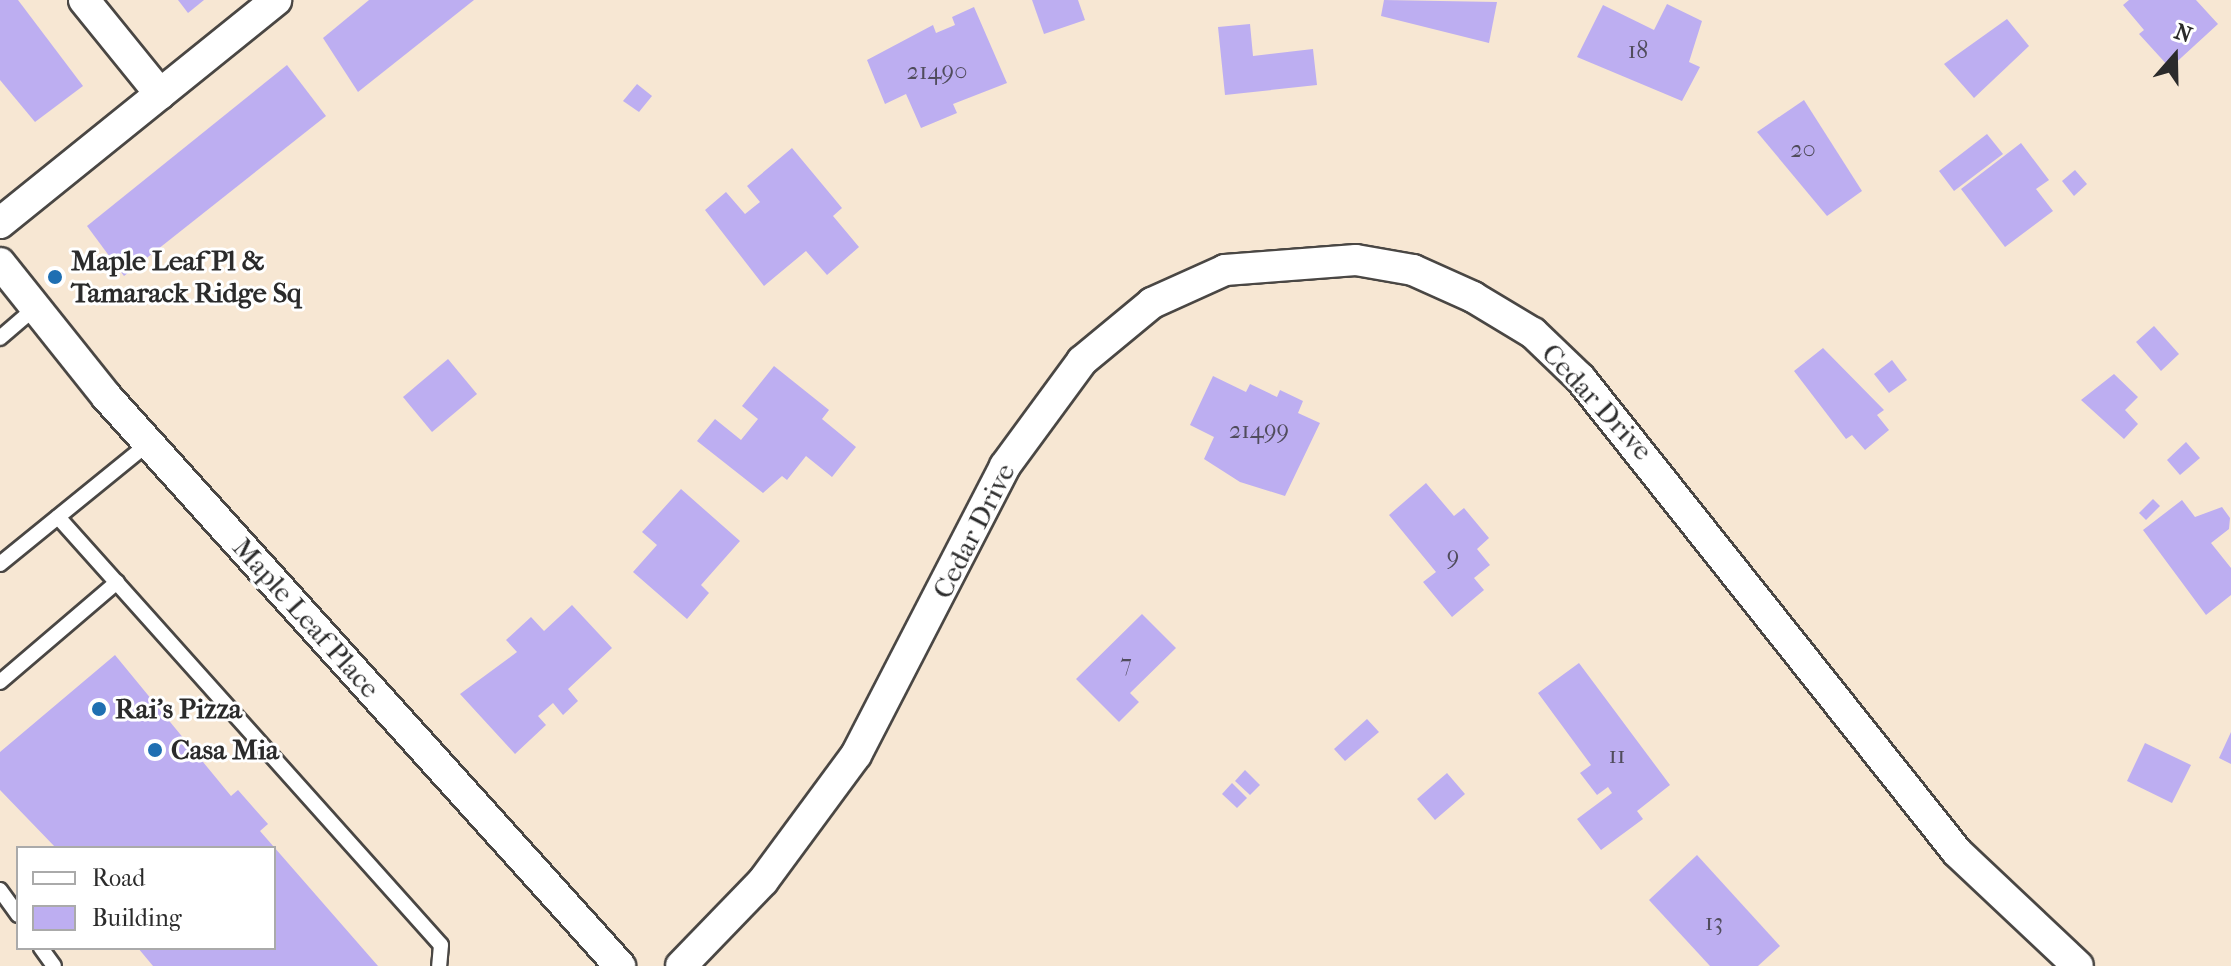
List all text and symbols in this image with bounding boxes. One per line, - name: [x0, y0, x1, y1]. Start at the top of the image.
- north arrow: [2135, 16, 2215, 96]
- text: N: [2171, 18, 2195, 49]
- house number: 18: [1628, 37, 1648, 65]
- house number: 21490: [907, 58, 967, 86]
- house number: 20: [1790, 136, 1816, 164]
- place label: Maple Leaf Pl & Tamarack Ridge Sq: [71, 244, 302, 310]
- marker: Maple Leaf Pl & Tamarack Ridge Sq: [46, 268, 64, 286]
- street label: Cedar Drive: [1535, 337, 1659, 467]
- house number: 21499: [1229, 417, 1289, 445]
- street label: Cedar Drive: [926, 458, 1022, 604]
- street label: Maple Leaf Place: [225, 531, 387, 705]
- house number: 9: [1447, 543, 1459, 571]
- house number: 7: [1120, 650, 1132, 678]
- place label: Rai's Pizza: [115, 692, 242, 726]
- marker: Rai's Pizza: [90, 700, 108, 718]
- place label: Casa Mia: [171, 733, 279, 767]
- marker: Casa Mia: [146, 741, 164, 759]
- house number: 11: [1608, 742, 1626, 770]
- legend: [16, 846, 276, 950]
- text: Road: [92, 864, 145, 892]
- text: Building: [92, 904, 182, 932]
- house number: 13: [1705, 909, 1723, 937]

